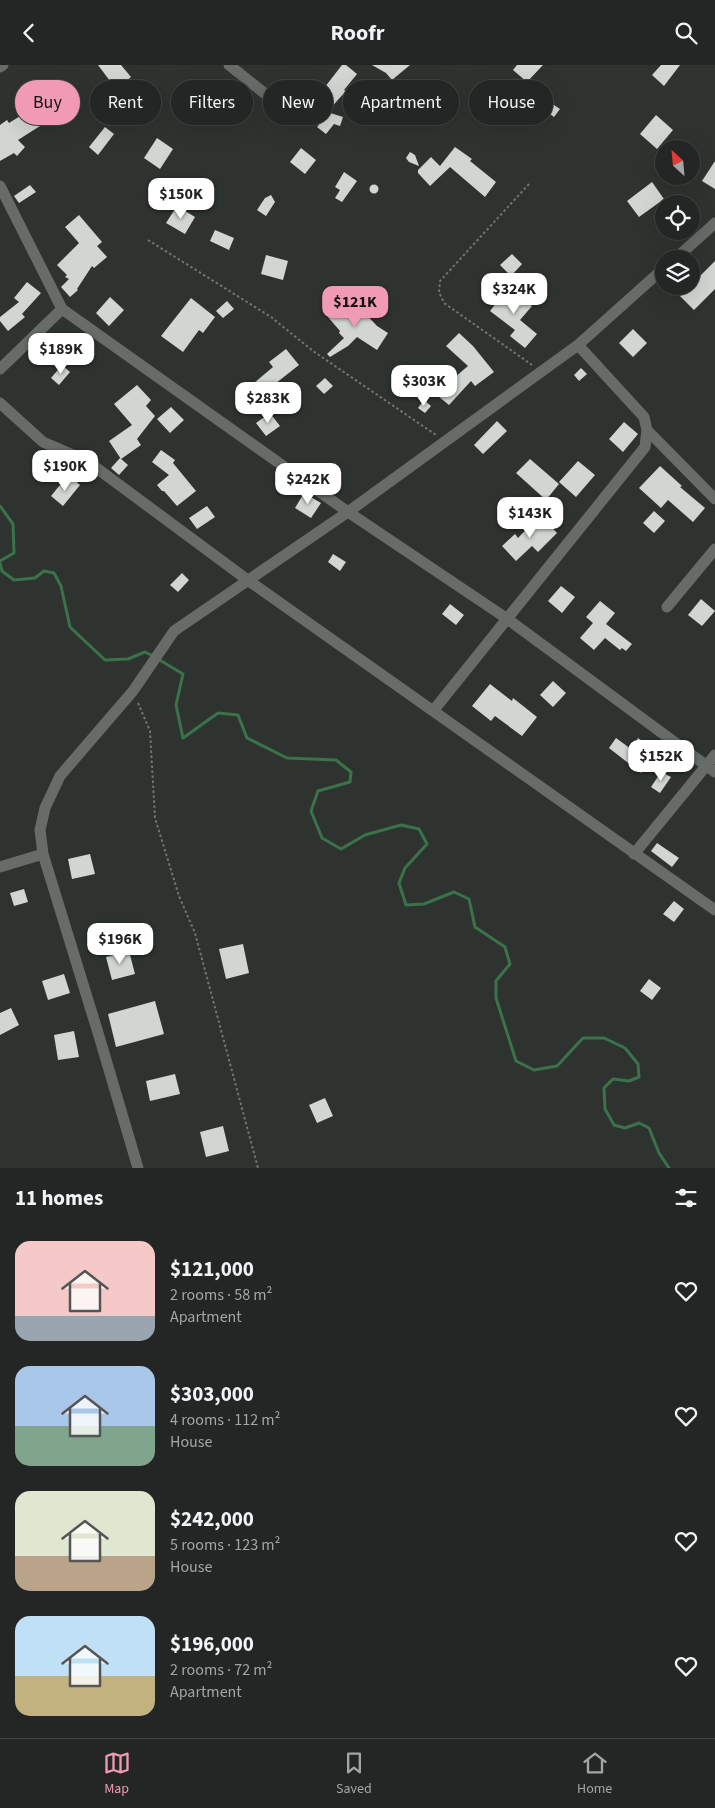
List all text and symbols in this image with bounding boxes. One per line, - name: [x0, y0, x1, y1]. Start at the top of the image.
- text: Roofr: [331, 17, 384, 49]
- icon: back: [15, 19, 43, 47]
- icon: search: [672, 19, 700, 47]
- chip: Buy: [15, 80, 80, 125]
- chip: Rent: [90, 80, 161, 125]
- chip: Filters: [171, 80, 253, 125]
- chip: New: [263, 80, 333, 125]
- chip: Apartment: [343, 80, 459, 125]
- chip: House: [469, 80, 553, 125]
- north arrow: [655, 140, 700, 185]
- map controls: [655, 140, 700, 295]
- pin: $150K: [146, 177, 216, 220]
- text: $150K: [159, 183, 203, 205]
- button: locate: [655, 195, 700, 240]
- button: layers: [655, 250, 700, 295]
- pin: $324K: [479, 273, 549, 315]
- text: $324K: [492, 278, 536, 300]
- pin: $121K: [320, 285, 390, 328]
- text: $121K: [333, 291, 377, 313]
- pin: $189K: [26, 333, 96, 375]
- text: $189K: [39, 338, 83, 360]
- pin: $303K: [389, 365, 459, 407]
- text: $303K: [402, 370, 446, 392]
- pin: $283K: [233, 381, 303, 424]
- text: $283K: [246, 387, 290, 409]
- pin: $190K: [30, 449, 100, 492]
- text: $190K: [43, 455, 87, 477]
- pin: $242K: [273, 463, 343, 505]
- text: $242K: [286, 468, 330, 490]
- pin: $143K: [495, 497, 565, 539]
- text: $143K: [508, 502, 552, 524]
- pin: $152K: [626, 739, 696, 782]
- text: $152K: [639, 745, 683, 767]
- pin: $196K: [85, 923, 155, 965]
- text: $196K: [98, 928, 142, 950]
- text: 11 homes: [15, 1183, 103, 1213]
- icon: filters: [672, 1184, 700, 1212]
- text: $121,000: [170, 1254, 254, 1284]
- icon: home: [55, 1261, 115, 1321]
- icon: heart: [672, 1277, 700, 1305]
- text: 2 rooms · 58 m²: [170, 1284, 272, 1306]
- text: Apartment: [170, 1306, 242, 1328]
- text: $303,000: [170, 1379, 254, 1409]
- icon: home: [55, 1386, 115, 1446]
- icon: heart: [672, 1402, 700, 1430]
- text: 4 rooms · 112 m²: [170, 1409, 280, 1431]
- text: House: [170, 1431, 212, 1453]
- text: $242,000: [170, 1504, 254, 1534]
- icon: home: [55, 1511, 115, 1571]
- icon: heart: [672, 1527, 700, 1555]
- text: 5 rooms · 123 m²: [170, 1534, 280, 1556]
- text: House: [170, 1556, 212, 1578]
- text: $196,000: [170, 1629, 254, 1659]
- icon: home: [55, 1636, 115, 1696]
- icon: heart: [672, 1652, 700, 1680]
- text: 2 rooms · 72 m²: [170, 1659, 272, 1681]
- text: Apartment: [170, 1681, 242, 1703]
- tab: Map: [103, 1749, 131, 1799]
- tab: Saved: [336, 1749, 372, 1799]
- tab: Home: [577, 1749, 612, 1799]

